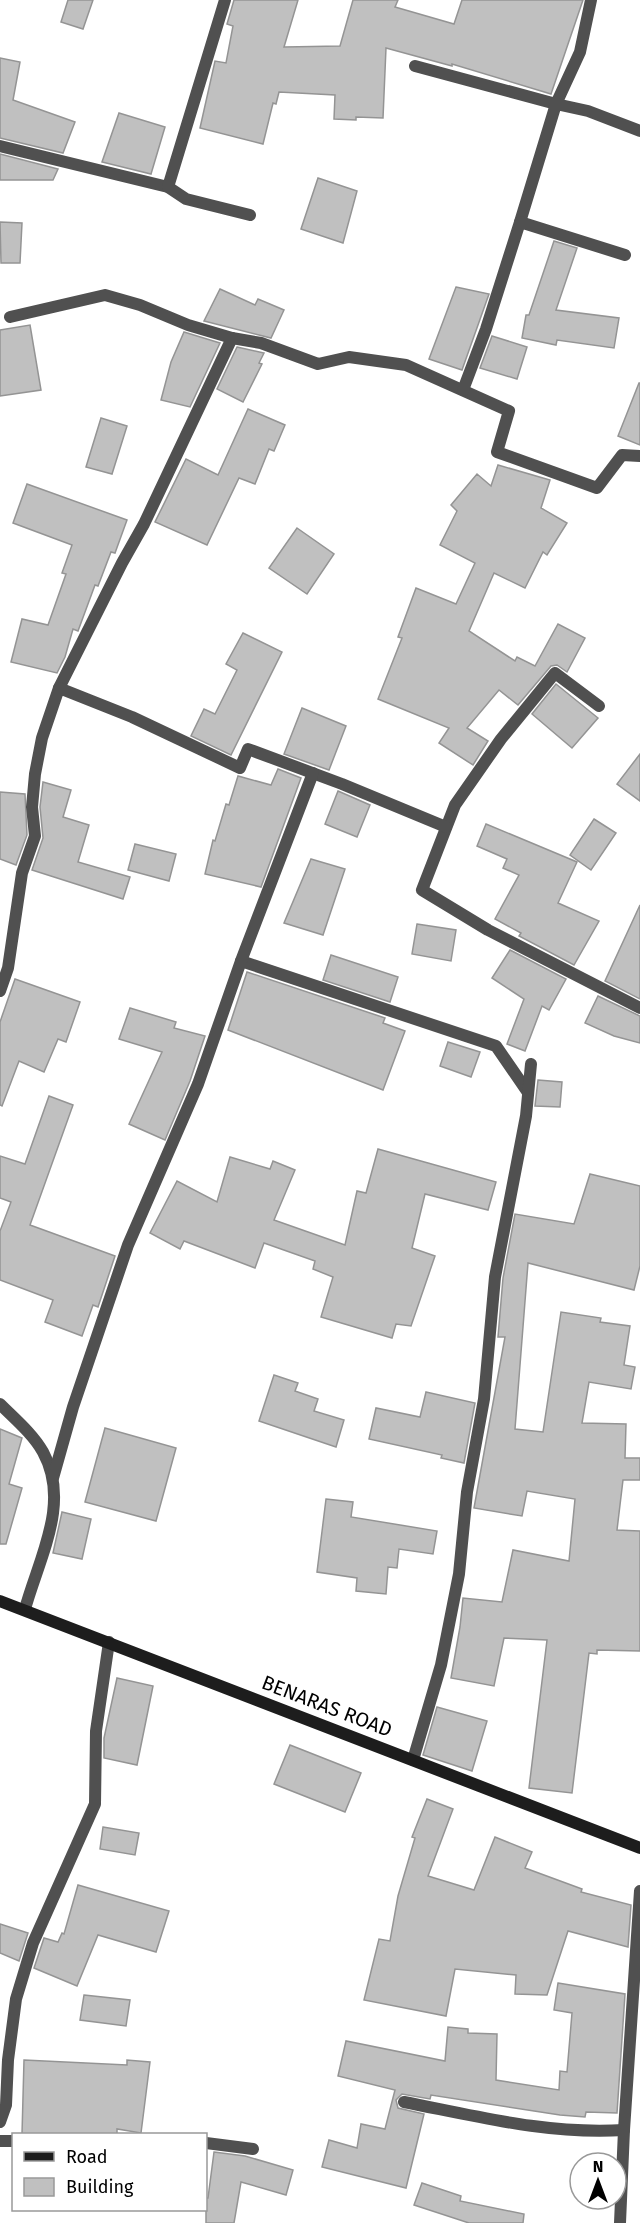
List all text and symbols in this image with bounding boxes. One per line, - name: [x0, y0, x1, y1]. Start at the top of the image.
- street label: BENARAS ROAD: [258, 1670, 396, 1742]
- legend: [12, 2133, 207, 2211]
- text: Road: [66, 2146, 108, 2168]
- north arrow: [568, 2151, 628, 2211]
- text: N: [593, 2157, 603, 2176]
- text: Building: [66, 2176, 134, 2198]

